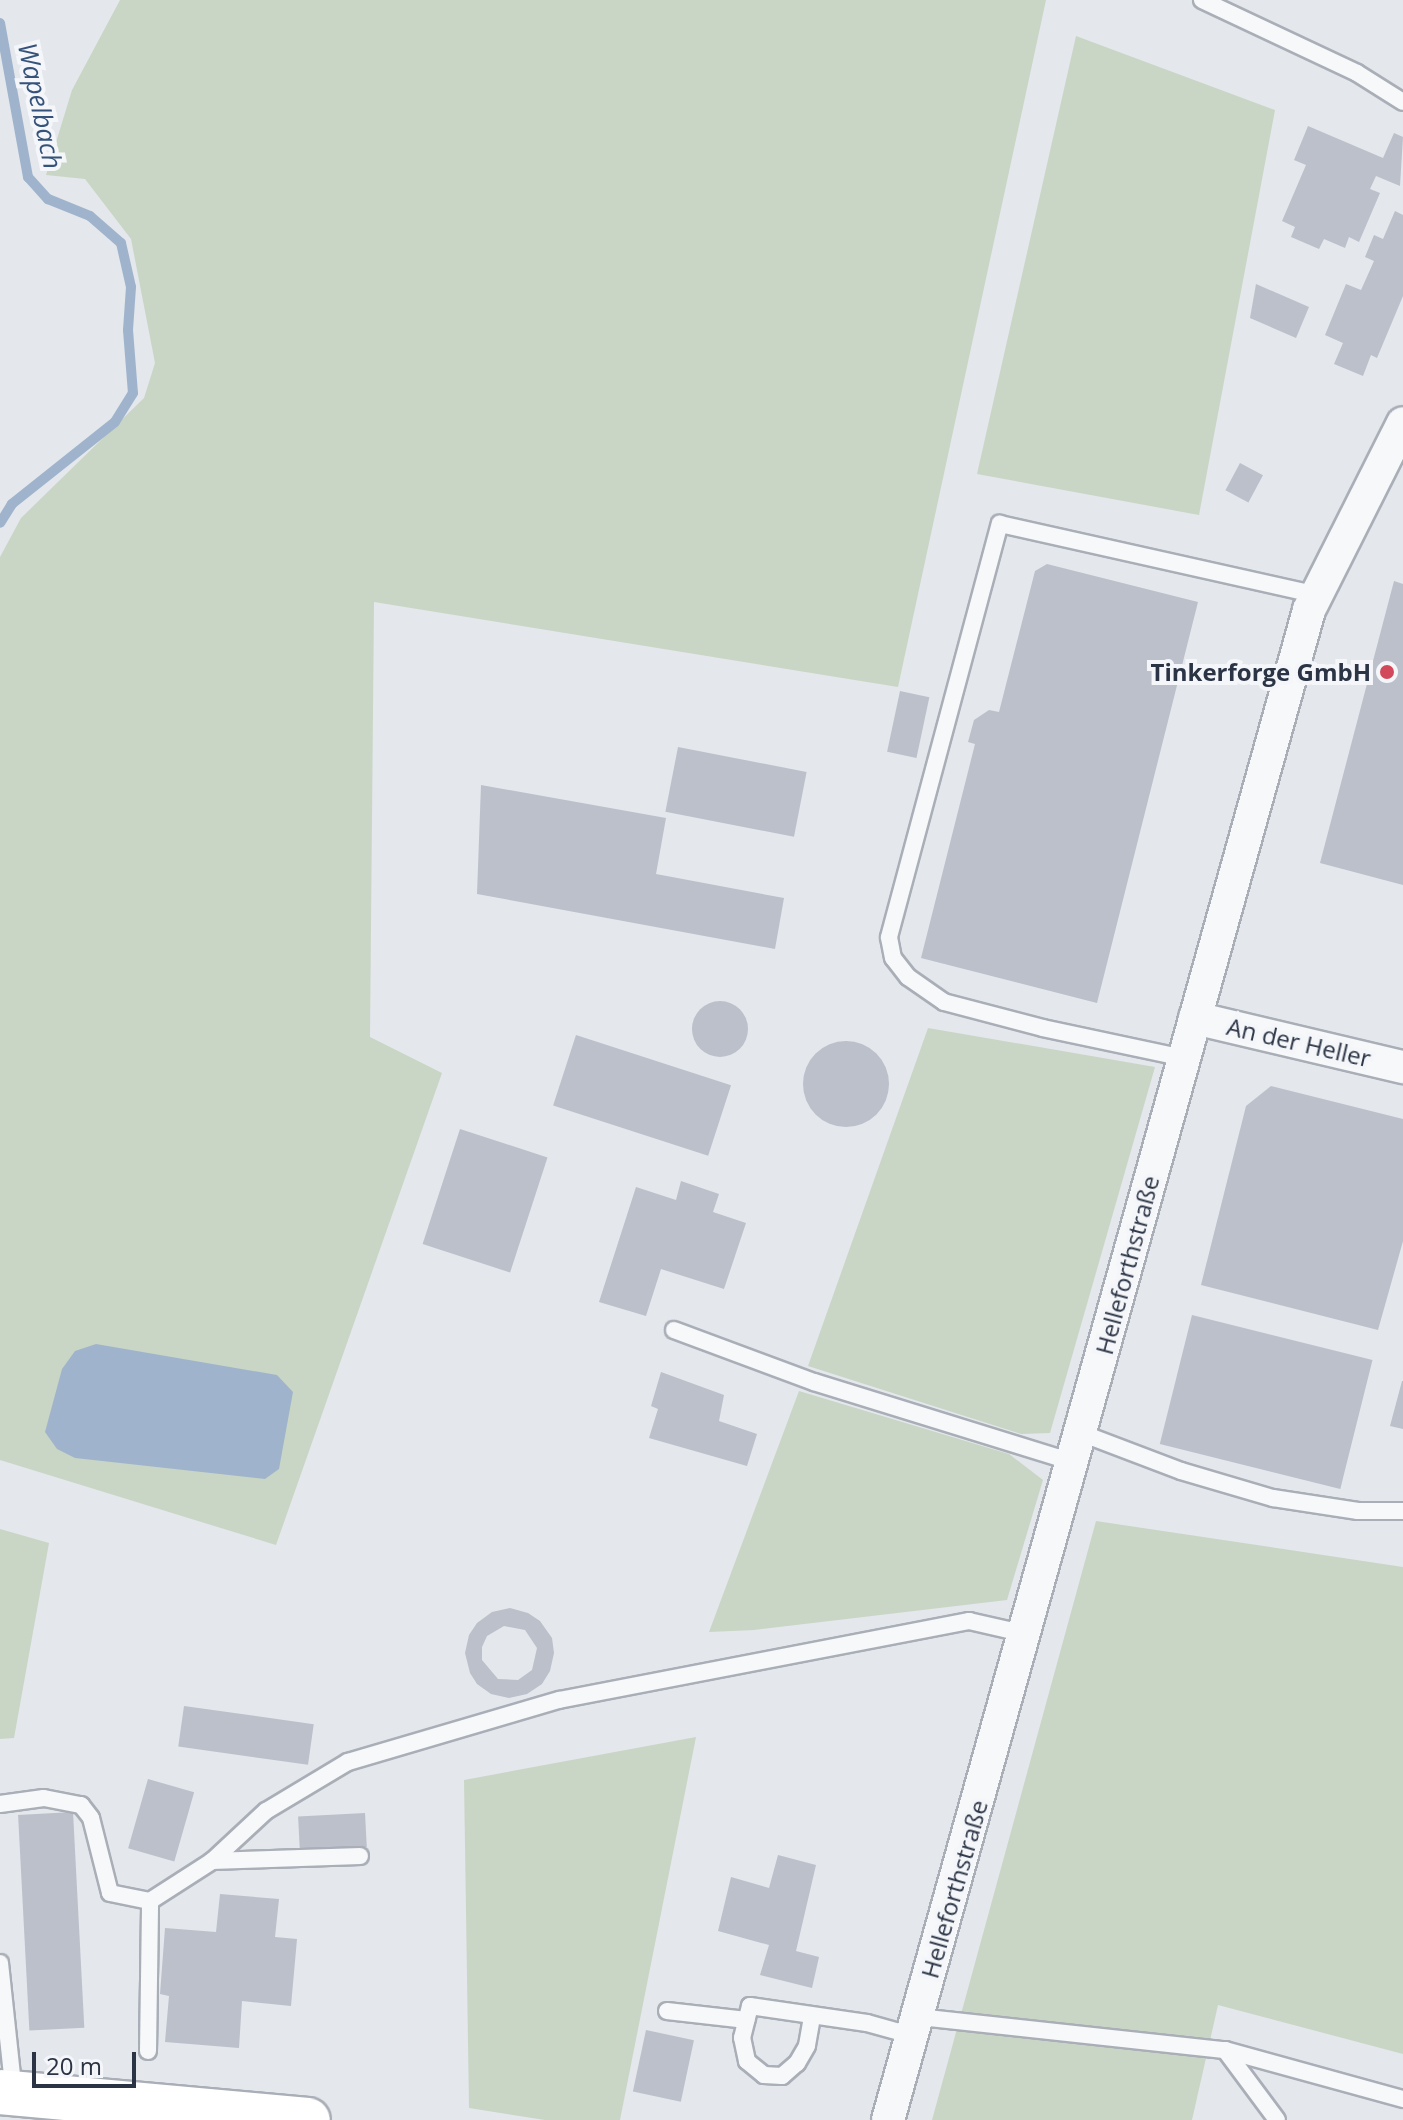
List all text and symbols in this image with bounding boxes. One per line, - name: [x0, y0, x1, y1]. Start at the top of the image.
- water label: Wapelbach: [11, 40, 69, 172]
- place label: Tinkerforge GmbH: [1151, 658, 1371, 686]
- marker: Tinkerforge GmbH: [1378, 663, 1396, 681]
- street label: An der Heller: [1224, 1011, 1374, 1073]
- street label: Helleforthstraße: [1089, 1172, 1165, 1358]
- street label: Helleforthstraße: [915, 1797, 993, 1981]
- scale bar: [36, 2036, 140, 2086]
- text: 20 m: [46, 2049, 102, 2082]

